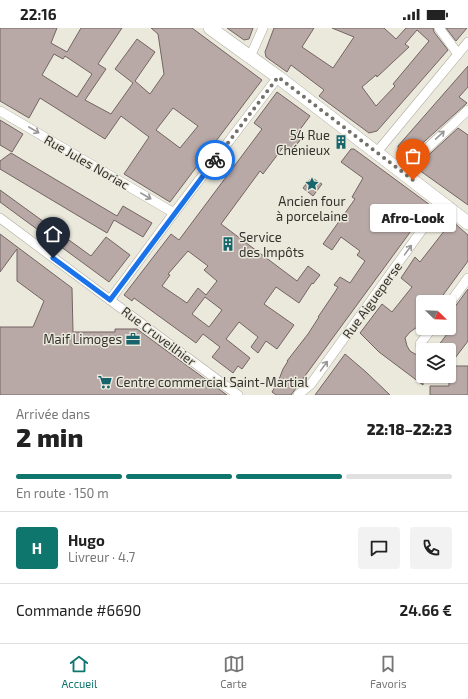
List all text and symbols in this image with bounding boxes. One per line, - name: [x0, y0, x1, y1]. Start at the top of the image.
- text: 22:16: [20, 5, 57, 23]
- one-way arrow: [28, 127, 40, 135]
- place label: 54 Rue Chénieux: [276, 127, 330, 158]
- street label: Rue Jules Noriac: [42, 131, 132, 193]
- one-way arrow: [435, 131, 446, 140]
- building icon: 54 Rue Chénieux: [333, 134, 349, 150]
- pin: [396, 139, 430, 180]
- courier: [195, 140, 235, 180]
- icon: bag: [402, 145, 424, 167]
- icon: bike: [204, 149, 226, 171]
- place icon: Ancien four à porcelaine: [304, 176, 320, 192]
- one-way arrow: [140, 193, 152, 201]
- place label: Ancien four à porcelaine: [276, 193, 348, 224]
- callout: Afro-Look: [370, 204, 456, 232]
- text: Afro-Look: [382, 210, 444, 226]
- pin: [36, 217, 70, 258]
- icon: home: [42, 223, 64, 245]
- place label: Service des Impôts: [239, 229, 304, 260]
- building icon: Service des Impôts: [220, 236, 236, 252]
- one-way arrow: [404, 244, 412, 255]
- street label: Rue Aigueperse: [339, 258, 405, 342]
- north arrow: [416, 295, 456, 335]
- map controls: [416, 295, 456, 383]
- street label: Rue Cruveilhier: [119, 303, 199, 369]
- place label: Maif Limoges: [43, 331, 122, 347]
- office icon: Maif Limoges: [125, 331, 141, 347]
- button: layers: [416, 343, 456, 383]
- one-way arrow: [320, 361, 328, 372]
- supermarket icon: Centre commercial Saint-Martial: [97, 374, 113, 390]
- place label: Centre commercial Saint-Martial: [116, 374, 308, 390]
- text: Arrivée dans: [16, 406, 90, 422]
- text: 22:18–22:23: [367, 420, 452, 438]
- text: 2 min: [16, 421, 83, 452]
- text: En route · 150 m: [16, 485, 109, 501]
- button: chat: [358, 527, 400, 569]
- button: phone: [410, 527, 452, 569]
- text: Hugo: [68, 531, 105, 549]
- text: H: [32, 539, 42, 557]
- text: Livreur · 4.7: [68, 549, 135, 565]
- text: Commande #6690: [16, 601, 141, 619]
- text: 24.66 €: [399, 601, 452, 619]
- tab: Accueil: [62, 653, 97, 690]
- tab: Carte: [220, 653, 247, 690]
- tab: Favoris: [370, 653, 406, 690]

